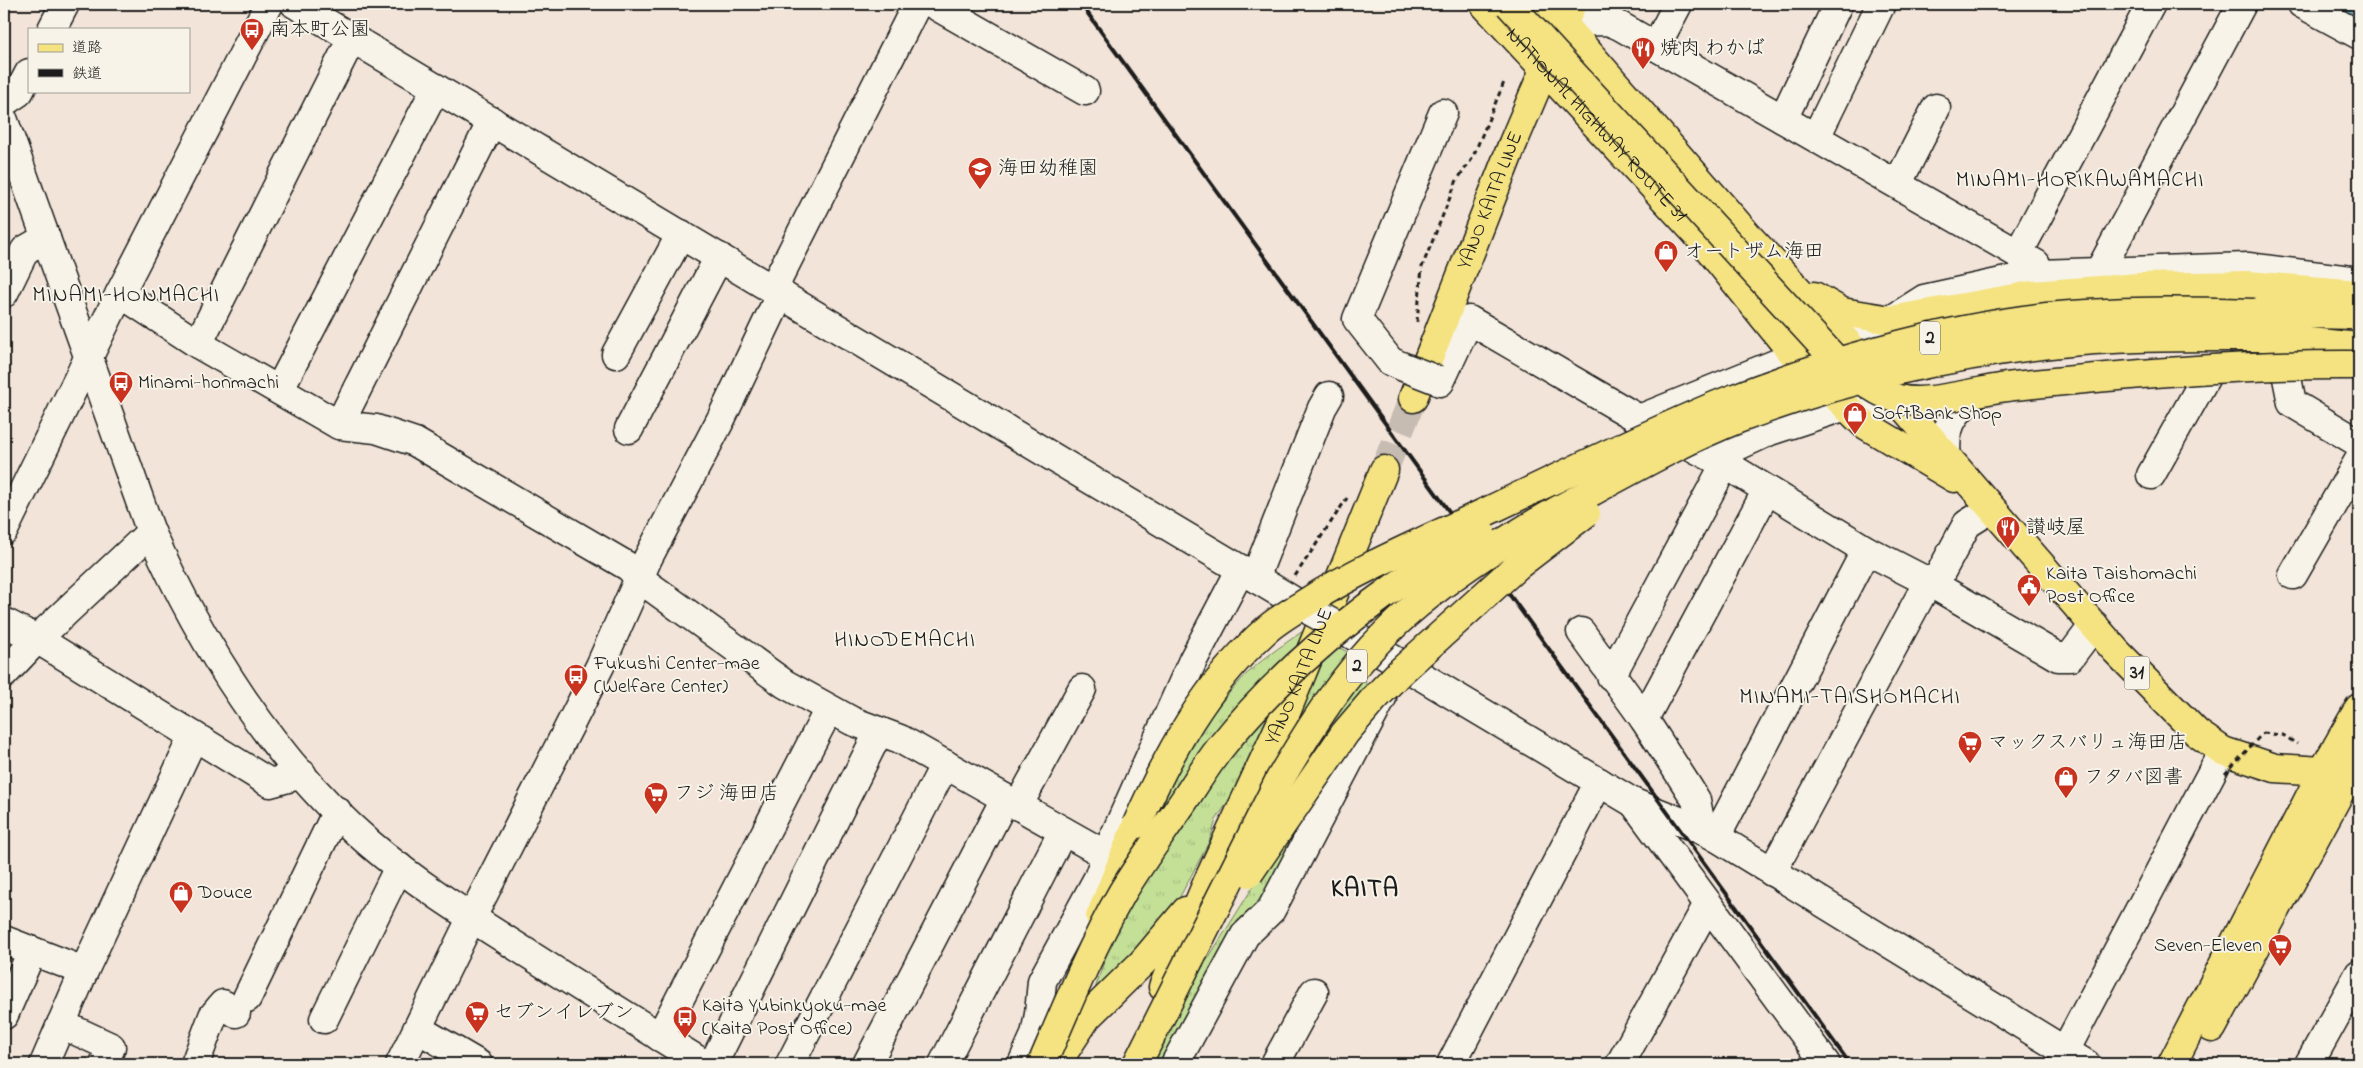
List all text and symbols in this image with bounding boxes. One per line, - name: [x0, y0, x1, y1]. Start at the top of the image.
- place label: 南本町公園: [270, 16, 370, 45]
- bus stop icon: 南本町公園: [239, 17, 265, 51]
- street label: NATIONAL HIGHWAY ROUTE 31: [1498, 21, 1694, 229]
- legend: [28, 28, 190, 92]
- place label: 焼肉 わかば: [1660, 35, 1765, 64]
- restaurant icon: 焼肉 わかば: [1630, 36, 1656, 70]
- text: 道路: [72, 37, 102, 59]
- text: 鉄道: [72, 63, 102, 85]
- street label: YANO KAITA LINE: [1450, 127, 1531, 274]
- place label: 海田幼稚園: [998, 155, 1098, 184]
- school or university icon: 海田幼稚園: [967, 156, 993, 190]
- district label: MINAMI-HORIKAWAMACHI: [1956, 165, 2204, 197]
- place label: オートザム海田: [1684, 238, 1824, 267]
- shop icon: オートザム海田: [1653, 239, 1679, 273]
- district label: MINAMI-HONMACHI: [32, 280, 220, 312]
- road number: 2: [1920, 322, 1940, 354]
- place label: Minami-honmachi: [138, 369, 279, 398]
- bus stop icon: Minami-honmachi: [108, 370, 134, 404]
- place label: SoftBank Shop: [1872, 400, 2002, 429]
- shop icon: SoftBank Shop: [1842, 401, 1868, 435]
- place label: 讃岐屋: [2026, 514, 2086, 543]
- restaurant icon: 讃岐屋: [1995, 515, 2021, 549]
- place label: Kaita Taishomachi Post Office: [2046, 560, 2197, 612]
- public building icon: Kaita Taishomachi Post Office: [2016, 573, 2042, 607]
- street label: YANO KAITA LINE: [1258, 604, 1341, 750]
- district label: HINODEMACHI: [834, 625, 976, 657]
- road number: 2: [1347, 649, 1367, 682]
- place label: Fukushi Center-mae (Welfare Center): [593, 650, 760, 702]
- road number: 31: [2124, 656, 2150, 690]
- bus stop icon: Fukushi Center-mae (Welfare Center): [563, 663, 589, 697]
- district label: MINAMI-TAISHOMACHI: [1739, 682, 1961, 714]
- place label: マックスバリュ海田店: [1988, 729, 2188, 758]
- supermarket icon: マックスバリュ海田店: [1957, 730, 1983, 764]
- place label: フタバ図書: [2084, 764, 2184, 793]
- shop icon: フタバ図書: [2053, 765, 2079, 799]
- place label: フジ 海田店: [674, 780, 779, 809]
- supermarket icon: フジ 海田店: [643, 781, 669, 815]
- district label: KAITA: [1331, 872, 1399, 908]
- place label: Douce: [197, 879, 252, 908]
- shop icon: Douce: [168, 880, 194, 914]
- place label: Seven-Eleven: [2154, 932, 2262, 961]
- supermarket icon: Seven-Eleven: [2267, 933, 2293, 967]
- place label: Kaita Yubinkyoku-mae (Kaita Post Office): [702, 992, 886, 1044]
- place label: セブンイレブン: [494, 999, 634, 1028]
- supermarket icon: セブンイレブン: [464, 1000, 490, 1034]
- bus stop icon: Kaita Yubinkyoku-mae (Kaita Post Office): [672, 1005, 698, 1039]

